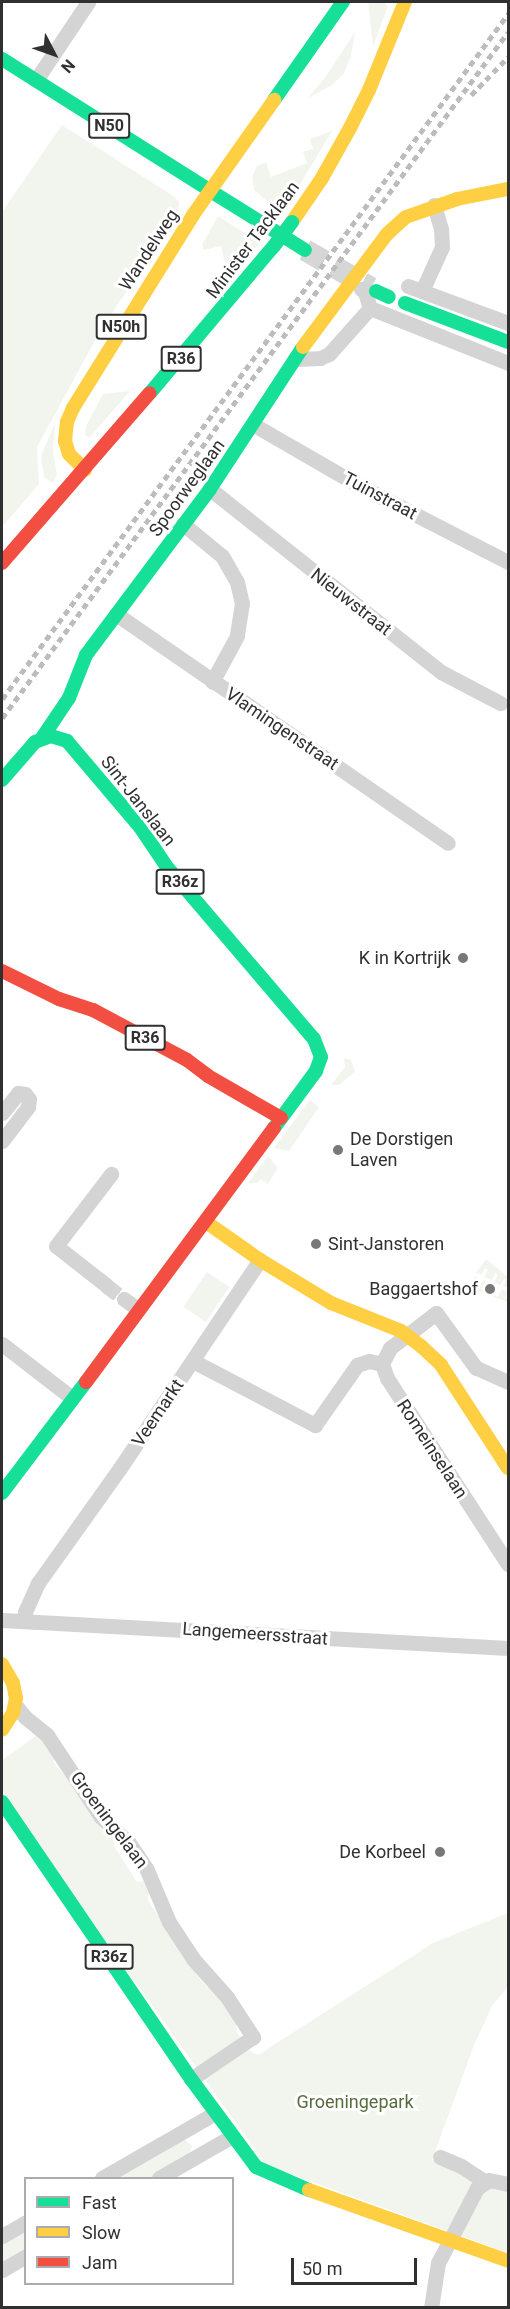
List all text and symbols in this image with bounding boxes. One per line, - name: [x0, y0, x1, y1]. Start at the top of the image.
- north arrow: [24, 24, 84, 84]
- text: N: [57, 56, 79, 77]
- road number: N50: [88, 113, 130, 139]
- street label: Minister Tacklaan: [202, 177, 304, 303]
- street label: Wandelweg: [115, 205, 183, 295]
- road number: N50h: [96, 314, 146, 340]
- road number: R36: [160, 346, 202, 372]
- street label: Spoorweglaan: [145, 435, 229, 541]
- street label: Tuinstraat: [339, 468, 421, 524]
- street label: Nieuwstraat: [306, 564, 396, 640]
- street label: Vlamingenstraat: [221, 683, 343, 775]
- street label: Sint-Janslaan: [96, 752, 180, 850]
- road number: R36z: [154, 869, 206, 895]
- place label: K in Kortrijk: [359, 947, 451, 969]
- marker: K in Kortrijk: [456, 951, 470, 965]
- road number: R36: [124, 1025, 166, 1051]
- place label: De Dorstigen Laven: [350, 1129, 453, 1172]
- marker: De Dorstigen Laven: [331, 1143, 345, 1157]
- place label: Sint-Janstoren: [328, 1233, 444, 1255]
- marker: Sint-Janstoren: [309, 1237, 323, 1251]
- place label: Baggaertshof: [369, 1278, 478, 1300]
- marker: Baggaertshof: [483, 1282, 497, 1296]
- street label: Veemarkt: [128, 1375, 188, 1451]
- street label: Romeinselaan: [392, 1395, 472, 1503]
- street label: Langemeersstraat: [182, 1618, 328, 1650]
- street label: Groeningelaan: [66, 1767, 152, 1873]
- place label: De Korbeel: [339, 1841, 426, 1863]
- marker: De Korbeel: [431, 1843, 449, 1861]
- road number: R36z: [84, 1944, 134, 1970]
- park label: Groeningepark: [296, 2091, 414, 2113]
- legend: [24, 2177, 234, 2285]
- text: Fast: [82, 2192, 117, 2213]
- text: Slow: [82, 2222, 121, 2243]
- scale bar: [294, 2246, 420, 2284]
- text: Jam: [82, 2252, 118, 2273]
- text: 50 m: [302, 2258, 342, 2279]

